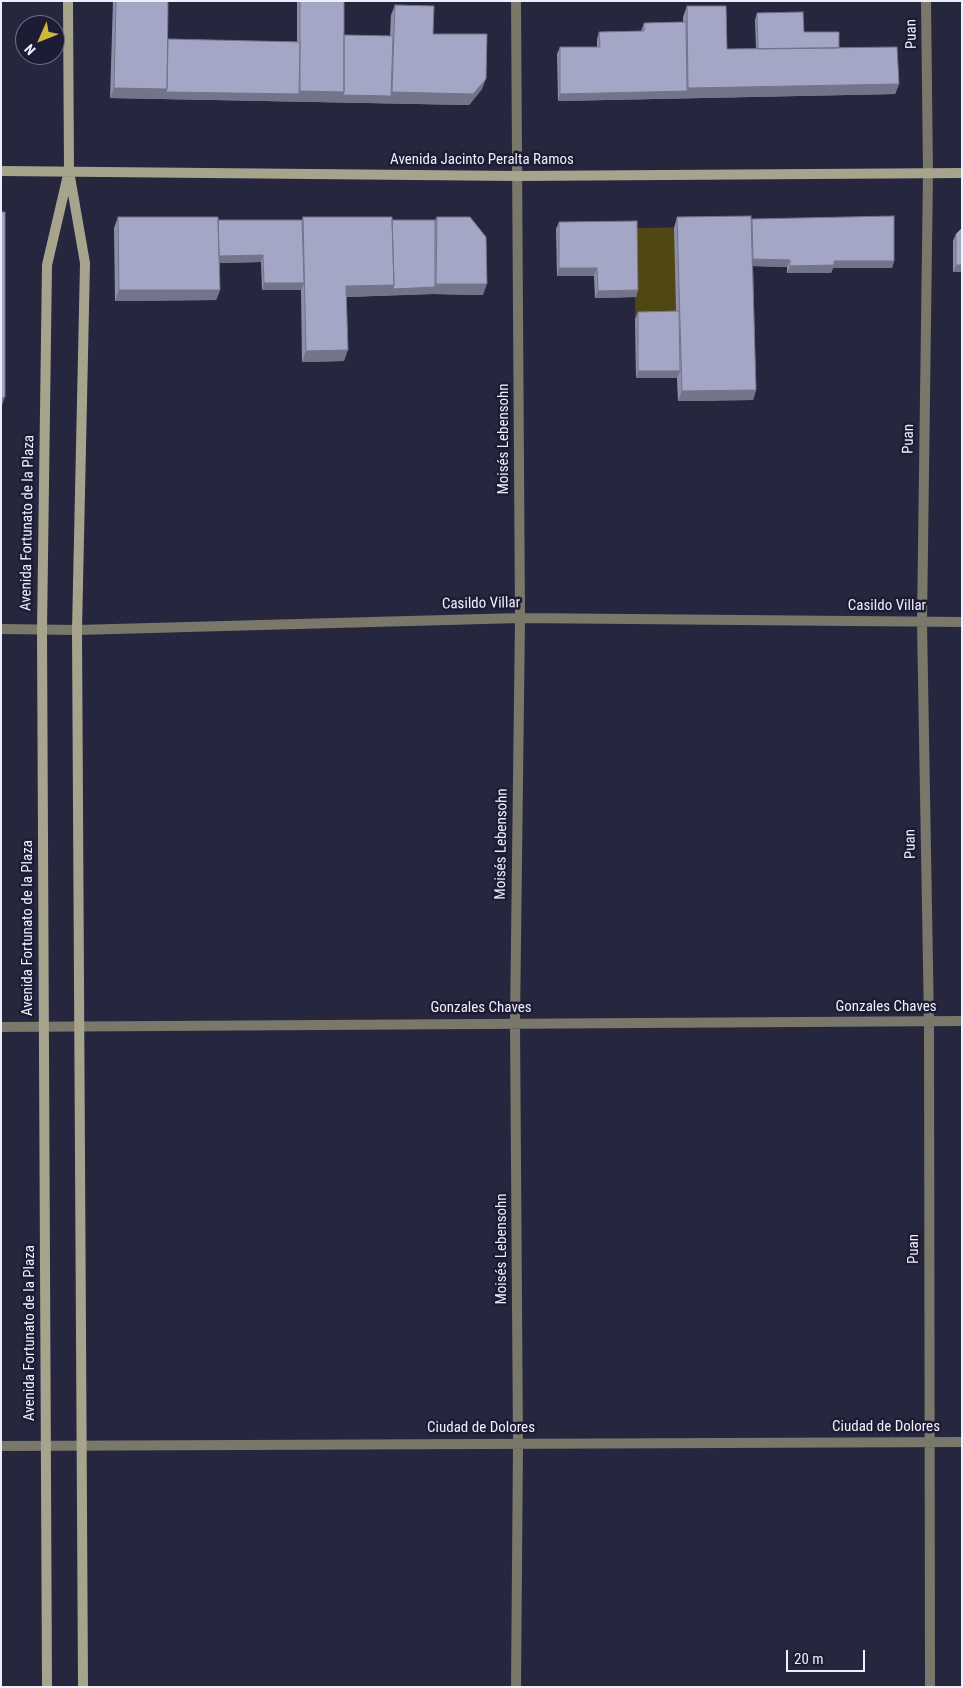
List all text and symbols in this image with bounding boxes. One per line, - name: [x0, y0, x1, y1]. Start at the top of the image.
- north arrow: [15, 15, 65, 65]
- street label: Puan: [903, 19, 921, 49]
- text: N: [21, 41, 39, 58]
- street label: Avenida Jacinto Peralta Ramos: [390, 151, 574, 169]
- street label: Moisés Lebensohn: [495, 383, 513, 495]
- street label: Puan: [900, 424, 918, 454]
- street label: Avenida Fortunato de la Plaza: [17, 435, 39, 611]
- street label: Casildo Villar: [442, 594, 520, 614]
- street label: Casildo Villar: [848, 597, 926, 615]
- street label: Moisés Lebensohn: [492, 788, 512, 900]
- street label: Puan: [902, 829, 920, 859]
- street label: Avenida Fortunato de la Plaza: [19, 840, 37, 1016]
- street label: Gonzales Chaves: [835, 998, 937, 1016]
- street label: Gonzales Chaves: [430, 999, 532, 1017]
- street label: Moisés Lebensohn: [493, 1193, 511, 1305]
- street label: Puan: [905, 1234, 923, 1264]
- street label: Avenida Fortunato de la Plaza: [21, 1245, 39, 1421]
- street label: Ciudad de Dolores: [832, 1418, 940, 1436]
- street label: Ciudad de Dolores: [427, 1419, 535, 1437]
- scale bar: [788, 1640, 867, 1672]
- text: 20 m: [794, 1650, 824, 1668]

